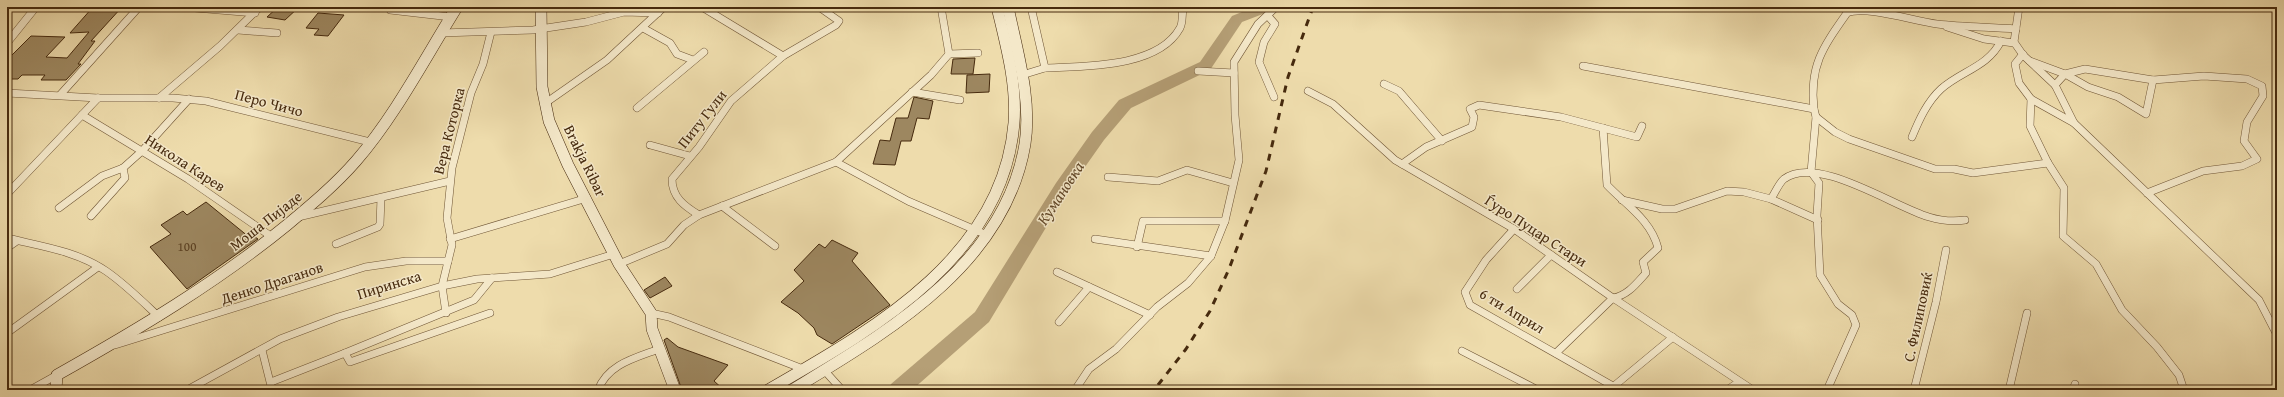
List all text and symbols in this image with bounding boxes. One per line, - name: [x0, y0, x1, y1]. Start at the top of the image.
- street label: Перо Чичо: [233, 83, 306, 122]
- street label: Вера Которка: [428, 84, 470, 177]
- street label: Питу Гули: [672, 85, 731, 152]
- street label: Brakja Ribar: [559, 121, 612, 200]
- street label: Никола Карев: [141, 129, 230, 196]
- water label: Кумановка: [1031, 156, 1090, 229]
- street label: Моша Пијаде: [225, 186, 306, 255]
- street label: Ѓуро Пуцар Стари: [1481, 190, 1591, 272]
- house number: 100: [178, 237, 196, 256]
- street label: Денко Драганов: [217, 256, 326, 309]
- street label: Пиринска: [354, 265, 424, 304]
- street label: С. Филиповиќ: [1898, 270, 1937, 364]
- street label: 6 ти Април: [1476, 283, 1549, 338]

